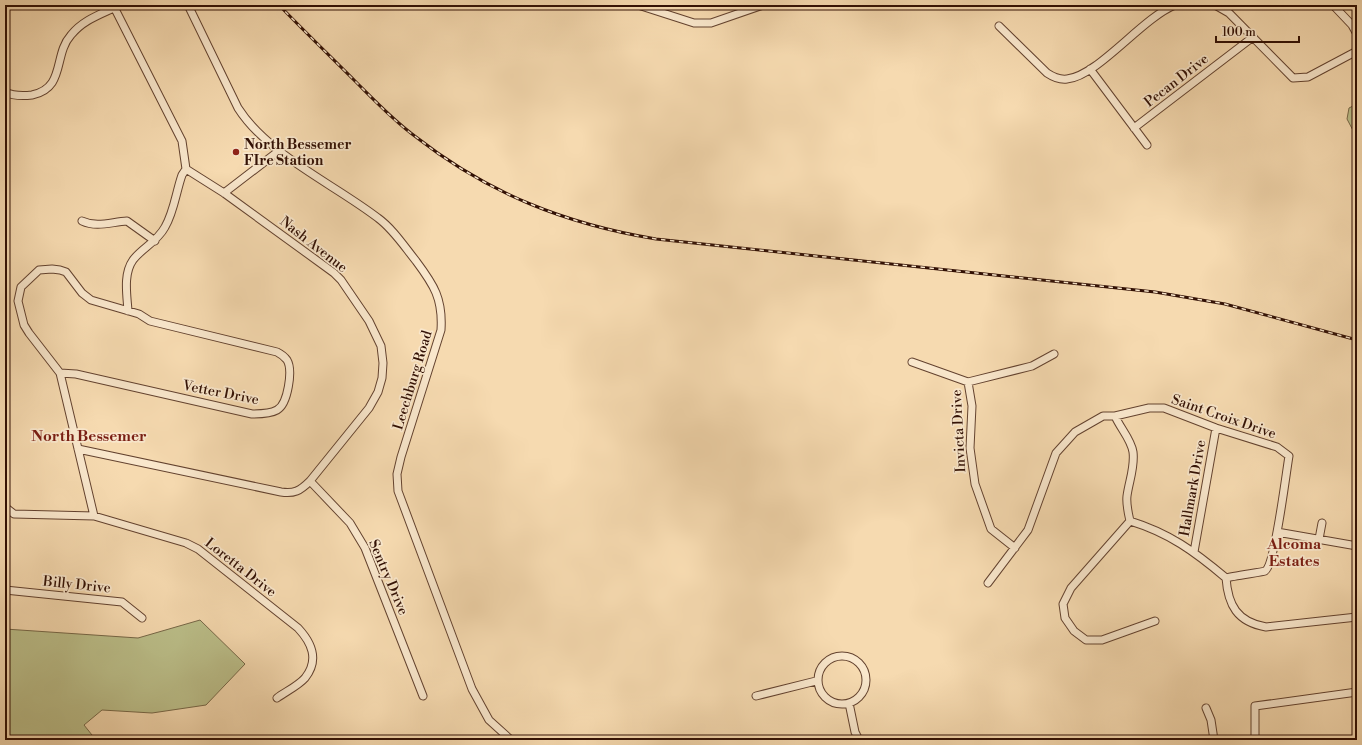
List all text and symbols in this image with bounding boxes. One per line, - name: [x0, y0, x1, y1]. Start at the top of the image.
- scale bar: [1216, 18, 1299, 44]
- text: 100 m: [1222, 25, 1256, 40]
- street label: Pecan Drive: [1141, 50, 1212, 112]
- place label: North Bessemer FIre Station: [244, 136, 352, 170]
- marker: North Bessemer FIre Station: [231, 147, 241, 157]
- street label: Nash Avenue: [276, 213, 351, 277]
- street label: Leechburg Road: [389, 328, 437, 432]
- street label: Vetter Drive: [180, 377, 260, 409]
- street label: Invicta Drive: [948, 389, 970, 473]
- street label: Saint Croix Drive: [1169, 391, 1278, 443]
- district label: North Bessemer: [31, 427, 147, 446]
- street label: Hallmark Drive: [1176, 439, 1210, 538]
- street label: Loretta Drive: [201, 534, 280, 601]
- district label: Alcoma Estates: [1266, 535, 1322, 571]
- street label: Sentry Drive: [364, 537, 412, 618]
- street label: Billy Drive: [41, 572, 112, 598]

